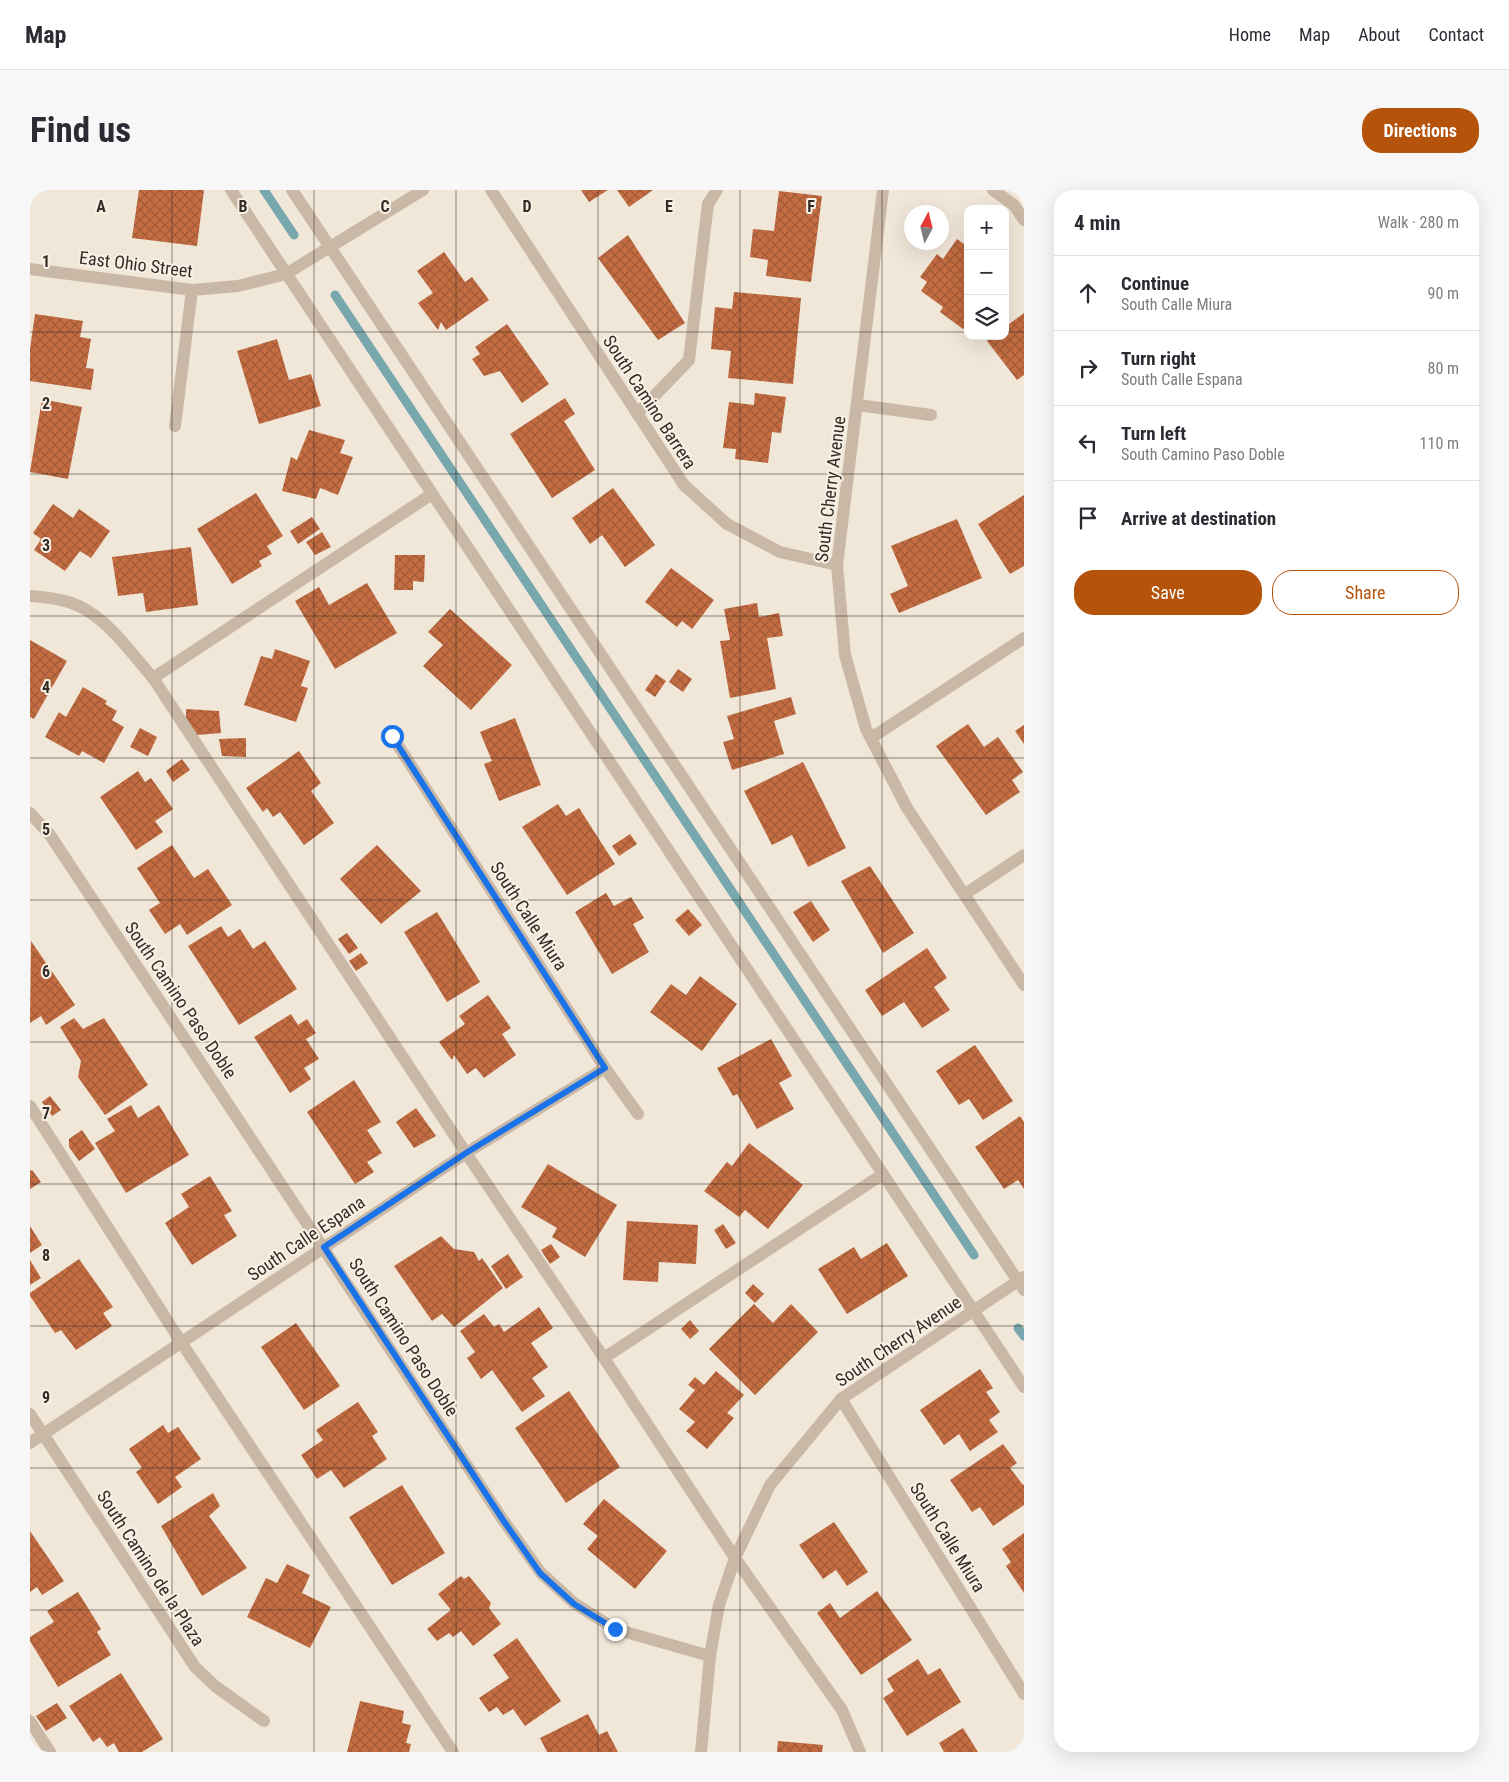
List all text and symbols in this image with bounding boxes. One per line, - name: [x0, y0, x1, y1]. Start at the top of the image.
- text: Map: [25, 21, 66, 49]
- text: Home: [1229, 24, 1271, 45]
- text: Map: [1299, 24, 1330, 45]
- text: About: [1358, 24, 1400, 45]
- text: Contact: [1428, 24, 1484, 45]
- button: Directions: [1362, 108, 1479, 153]
- text: Find us: [30, 110, 131, 151]
- text: A: [96, 197, 106, 216]
- text: B: [239, 197, 248, 216]
- text: C: [380, 197, 390, 216]
- text: D: [522, 197, 532, 216]
- text: E: [665, 197, 673, 216]
- text: F: [807, 197, 815, 216]
- north arrow: [904, 205, 949, 250]
- map controls: [964, 205, 1009, 340]
- button: +: [964, 205, 1009, 250]
- text: 4 min: [1074, 211, 1121, 235]
- text: Walk · 280 m: [1378, 213, 1459, 232]
- street label: East Ohio Street: [78, 247, 194, 281]
- button: −: [964, 250, 1009, 295]
- text: 1: [42, 252, 50, 271]
- text: Continue: [1121, 272, 1189, 295]
- icon: ahead: [1074, 279, 1102, 307]
- text: 90 m: [1427, 284, 1459, 303]
- button: layers: [964, 295, 1009, 340]
- text: South Calle Miura: [1121, 295, 1232, 314]
- street label: South Camino Barrera: [599, 331, 701, 473]
- text: Turn right: [1121, 347, 1196, 370]
- icon: right: [1074, 354, 1102, 382]
- text: 80 m: [1427, 359, 1459, 378]
- text: South Calle Espana: [1121, 370, 1243, 389]
- text: 2: [42, 394, 50, 413]
- street label: South Cherry Avenue: [811, 415, 849, 563]
- text: Turn left: [1121, 422, 1186, 445]
- icon: left: [1074, 429, 1102, 457]
- text: 110 m: [1420, 434, 1459, 453]
- text: South Camino Paso Doble: [1121, 445, 1285, 464]
- icon: arrive: [1074, 504, 1102, 532]
- text: Arrive at destination: [1121, 507, 1276, 530]
- text: 3: [42, 536, 50, 555]
- button: Save: [1074, 570, 1262, 615]
- button: Share: [1272, 570, 1459, 615]
- text: 4: [42, 678, 50, 697]
- route start: [381, 725, 404, 748]
- text: 5: [42, 820, 50, 839]
- street label: South Calle Miura: [486, 858, 572, 974]
- street label: South Camino Paso Doble: [121, 918, 241, 1082]
- text: 6: [42, 962, 50, 981]
- text: 7: [42, 1104, 50, 1123]
- street label: South Calle Espana: [243, 1191, 369, 1285]
- text: 8: [42, 1246, 50, 1265]
- street label: South Camino Paso Doble: [345, 1254, 463, 1420]
- street label: South Cherry Avenue: [831, 1291, 965, 1391]
- text: 9: [42, 1388, 50, 1407]
- street label: South Calle Miura: [906, 1478, 990, 1596]
- street label: South Camino de la Plaza: [93, 1486, 209, 1650]
- route end: [604, 1618, 627, 1641]

